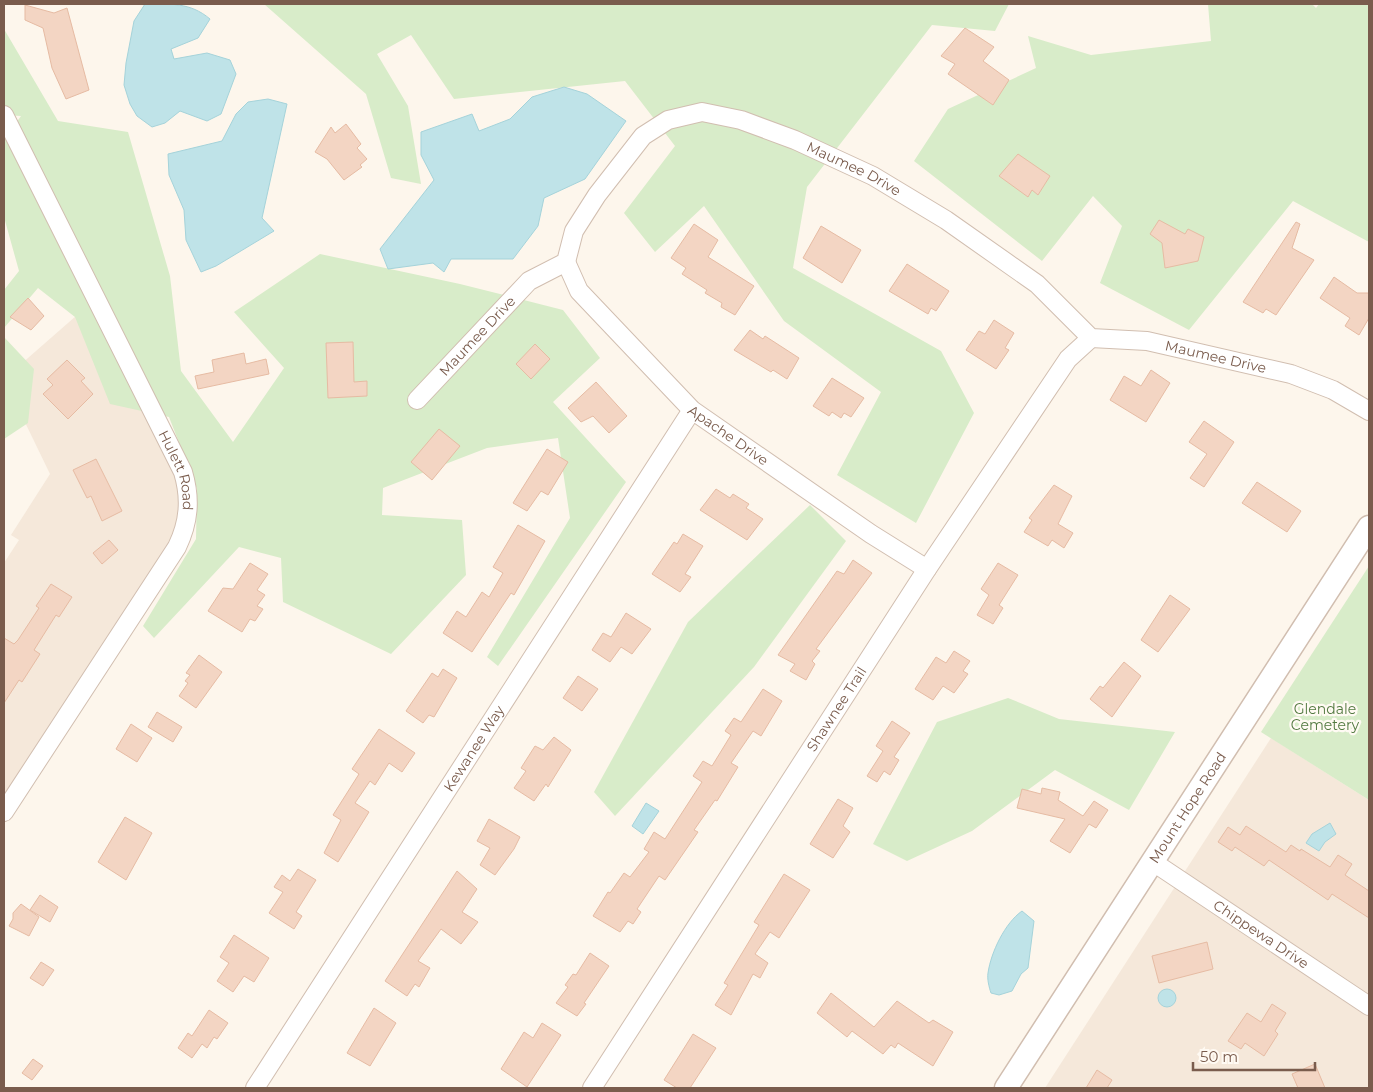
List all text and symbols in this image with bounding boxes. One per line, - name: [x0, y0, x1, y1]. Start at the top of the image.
- street label: Maumee Drive: [804, 138, 904, 200]
- street label: Maumee Drive: [435, 292, 519, 380]
- street label: Maumee Drive: [1163, 336, 1268, 377]
- street label: Apache Drive: [685, 401, 772, 469]
- street label: Hulett Road: [155, 427, 197, 511]
- street label: Shawnee Trail: [803, 663, 871, 755]
- park label: Glendale Cemetery: [1291, 700, 1360, 734]
- street label: Kewanee Way: [440, 702, 508, 795]
- street label: Mount Hope Road: [1145, 749, 1230, 867]
- street label: Chippewa Drive: [1210, 896, 1312, 972]
- scale bar: [1193, 1040, 1316, 1072]
- text: 50 m: [1200, 1047, 1238, 1066]

